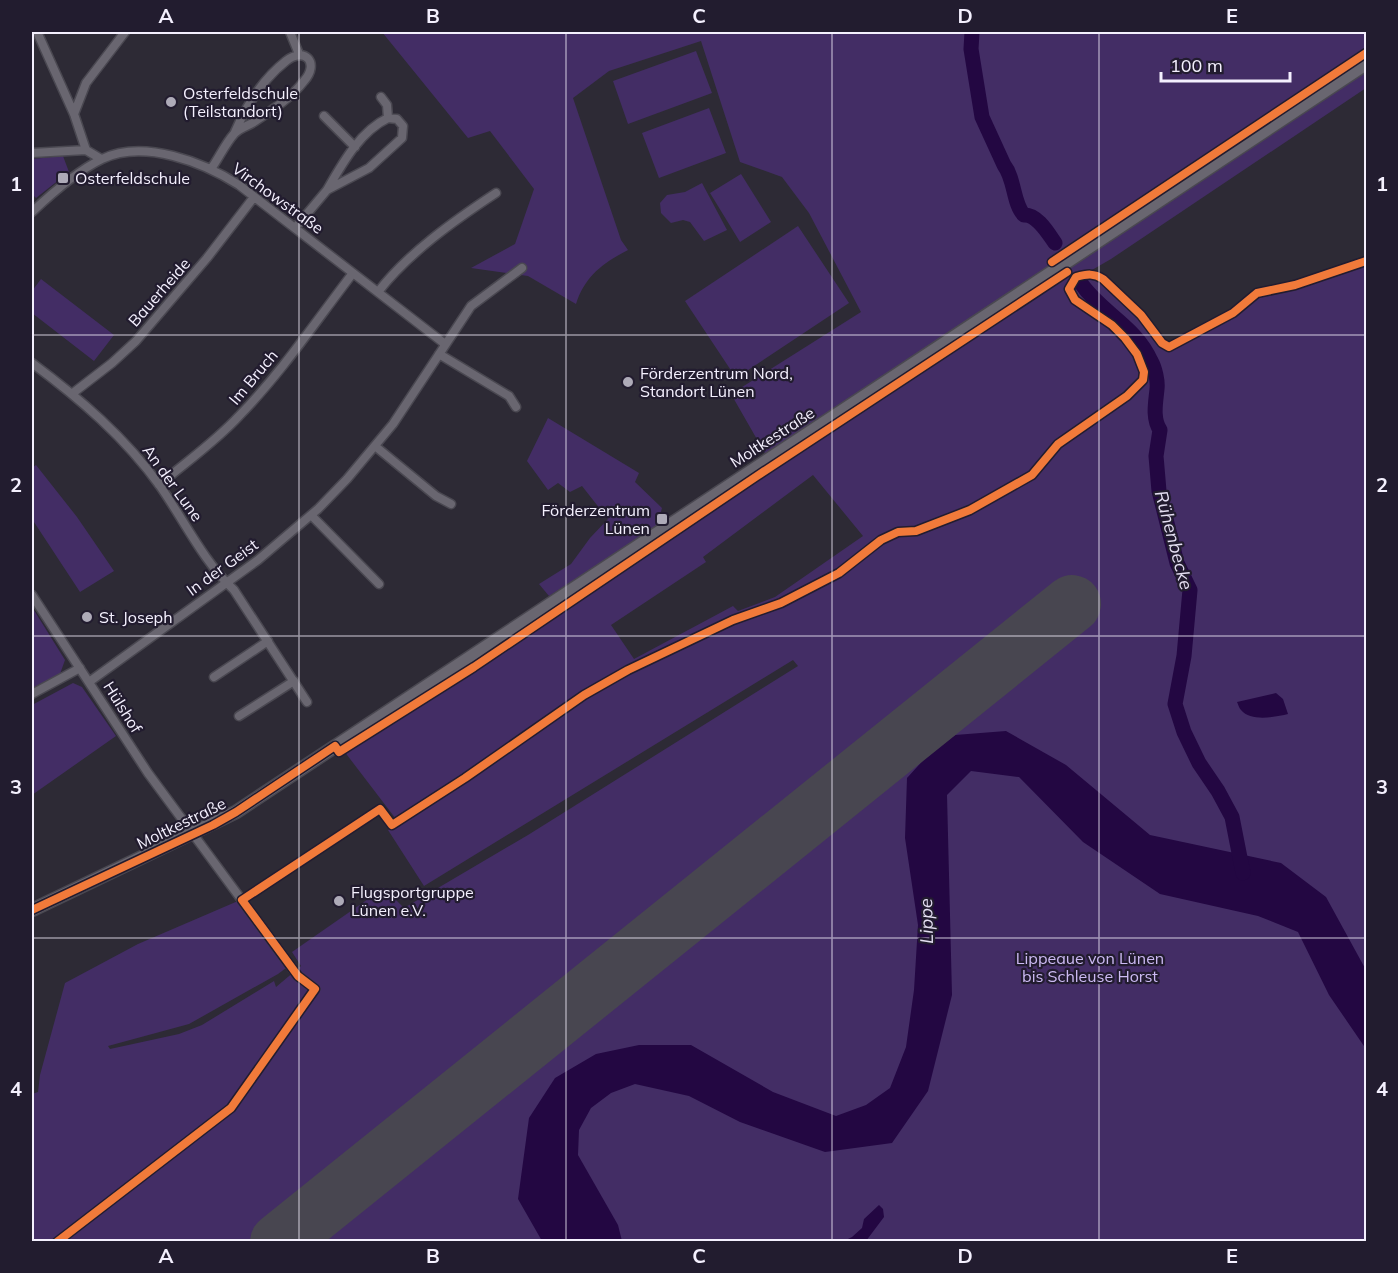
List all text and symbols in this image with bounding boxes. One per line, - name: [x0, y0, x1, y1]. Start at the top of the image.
- text: A: [159, 3, 174, 28]
- text: B: [426, 3, 440, 28]
- text: C: [692, 3, 706, 28]
- text: D: [957, 3, 973, 28]
- text: E: [1226, 3, 1238, 28]
- scale bar: [1161, 45, 1290, 83]
- text: 100 m: [1170, 54, 1223, 77]
- place label: Osterfeldschule (Teilstandort): [183, 83, 298, 121]
- marker: Osterfeldschule (Teilstandort): [164, 95, 178, 109]
- street label: Virchowstraße: [228, 158, 328, 238]
- place label: Osterfeldschule: [75, 168, 190, 188]
- text: 1: [10, 171, 22, 196]
- marker: Osterfeldschule: [56, 171, 70, 185]
- text: 1: [1376, 171, 1388, 196]
- street label: Bauerheide: [124, 254, 194, 330]
- street label: Im Bruch: [224, 345, 282, 409]
- place label: Förderzentrum Nord, Standort Lünen: [640, 363, 793, 401]
- marker: Förderzentrum Nord, Standort Lünen: [621, 375, 635, 389]
- street label: Moltkestraße: [726, 402, 818, 472]
- street label: An der Lune: [139, 441, 207, 525]
- text: 2: [10, 472, 22, 497]
- text: 2: [1376, 472, 1388, 497]
- water label: Rühenbecke: [1150, 488, 1198, 592]
- place label: Förderzentrum Lünen: [541, 500, 650, 538]
- marker: Förderzentrum Lünen: [655, 512, 669, 526]
- street label: In der Geist: [182, 534, 262, 600]
- place label: St. Joseph: [99, 607, 173, 627]
- marker: St. Joseph: [80, 610, 94, 624]
- street label: Hülshof: [99, 677, 147, 737]
- text: 3: [10, 774, 22, 799]
- text: 3: [1376, 774, 1388, 799]
- street label: Moltkestraße: [133, 793, 229, 853]
- place label: Flugsportgruppe Lünen e.V.: [351, 882, 474, 920]
- marker: Flugsportgruppe Lünen e.V.: [332, 894, 346, 908]
- water label: Lippe: [914, 898, 938, 944]
- park label: Lippeaue von Lünen bis Schleuse Horst: [1016, 948, 1164, 986]
- text: 4: [10, 1076, 22, 1101]
- text: 4: [1376, 1076, 1388, 1101]
- text: A: [159, 1243, 174, 1268]
- text: B: [426, 1243, 440, 1268]
- text: C: [692, 1243, 706, 1268]
- text: D: [957, 1243, 973, 1268]
- text: E: [1226, 1243, 1238, 1268]

